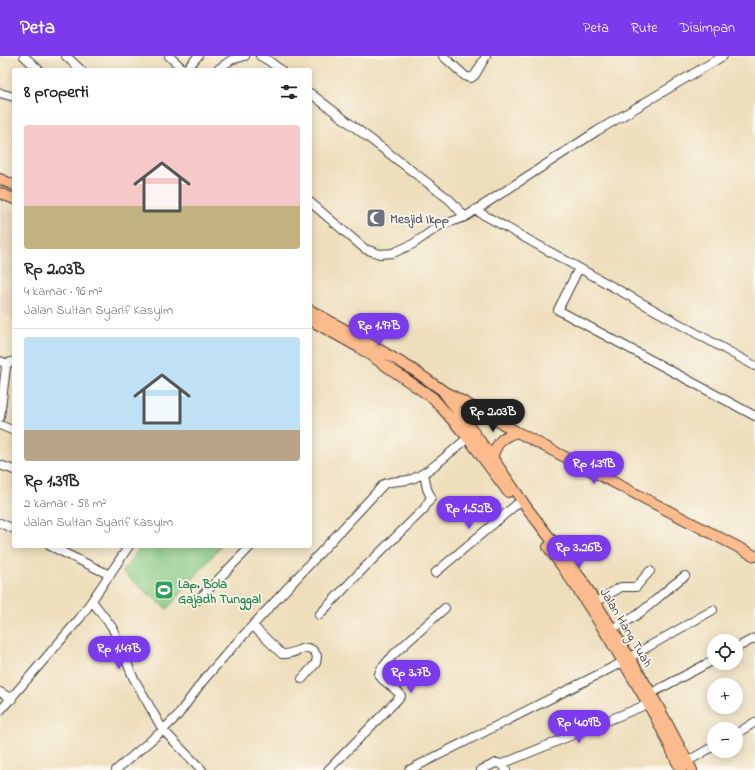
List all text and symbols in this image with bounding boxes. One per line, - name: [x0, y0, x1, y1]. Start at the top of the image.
- text: Peta: [20, 15, 55, 42]
- text: Peta: [583, 18, 609, 39]
- text: Rute: [631, 18, 658, 39]
- text: Disimpan: [680, 18, 735, 39]
- text: 8 properti: [24, 80, 89, 105]
- icon: filters: [278, 81, 300, 103]
- icon: home: [126, 151, 198, 223]
- mosque icon: Mesjid Ikpp: [365, 207, 387, 229]
- place label: Mesjid Ikpp: [390, 210, 449, 229]
- text: Rp 2.03B: [24, 257, 85, 282]
- text: 4 kamar · 96 m²: [24, 282, 103, 301]
- text: Jalan Sultan Syarif Kasyim: [24, 301, 173, 320]
- pin: Rp 1.97B: [338, 313, 420, 347]
- text: Rp 1.97B: [358, 316, 400, 335]
- icon: home: [126, 363, 198, 435]
- pin: Rp 2.03B: [452, 399, 534, 433]
- text: Rp 2.03B: [470, 402, 516, 421]
- pin: Rp 1.39B: [553, 451, 635, 485]
- text: Rp 1.39B: [573, 454, 615, 473]
- text: Rp 1.39B: [24, 469, 79, 494]
- text: 2 kamar · 58 m²: [24, 494, 106, 513]
- pin: Rp 1.52B: [428, 496, 510, 530]
- text: Rp 1.52B: [446, 499, 492, 518]
- text: Jalan Sultan Syarif Kasyim: [24, 513, 173, 532]
- pin: Rp 3.26B: [538, 535, 620, 569]
- text: Rp 3.26B: [556, 538, 602, 557]
- place label: Lap. Bola Gajadh Tunggal: [178, 575, 261, 611]
- sports icon: Lap. Bola Gajadh Tunggal: [153, 579, 175, 601]
- street label: Jalan Hang Tuah: [594, 584, 657, 672]
- map controls: [707, 634, 743, 758]
- button: locate: [707, 634, 743, 670]
- pin: Rp 1.47B: [78, 636, 160, 670]
- text: Rp 1.47B: [97, 639, 141, 658]
- pin: Rp 3.7B: [374, 660, 448, 694]
- text: Rp 3.7B: [391, 663, 431, 682]
- button: +: [707, 678, 743, 714]
- pin: Rp 4.09B: [538, 710, 620, 744]
- text: Rp 4.09B: [557, 713, 601, 732]
- button: −: [707, 722, 743, 758]

